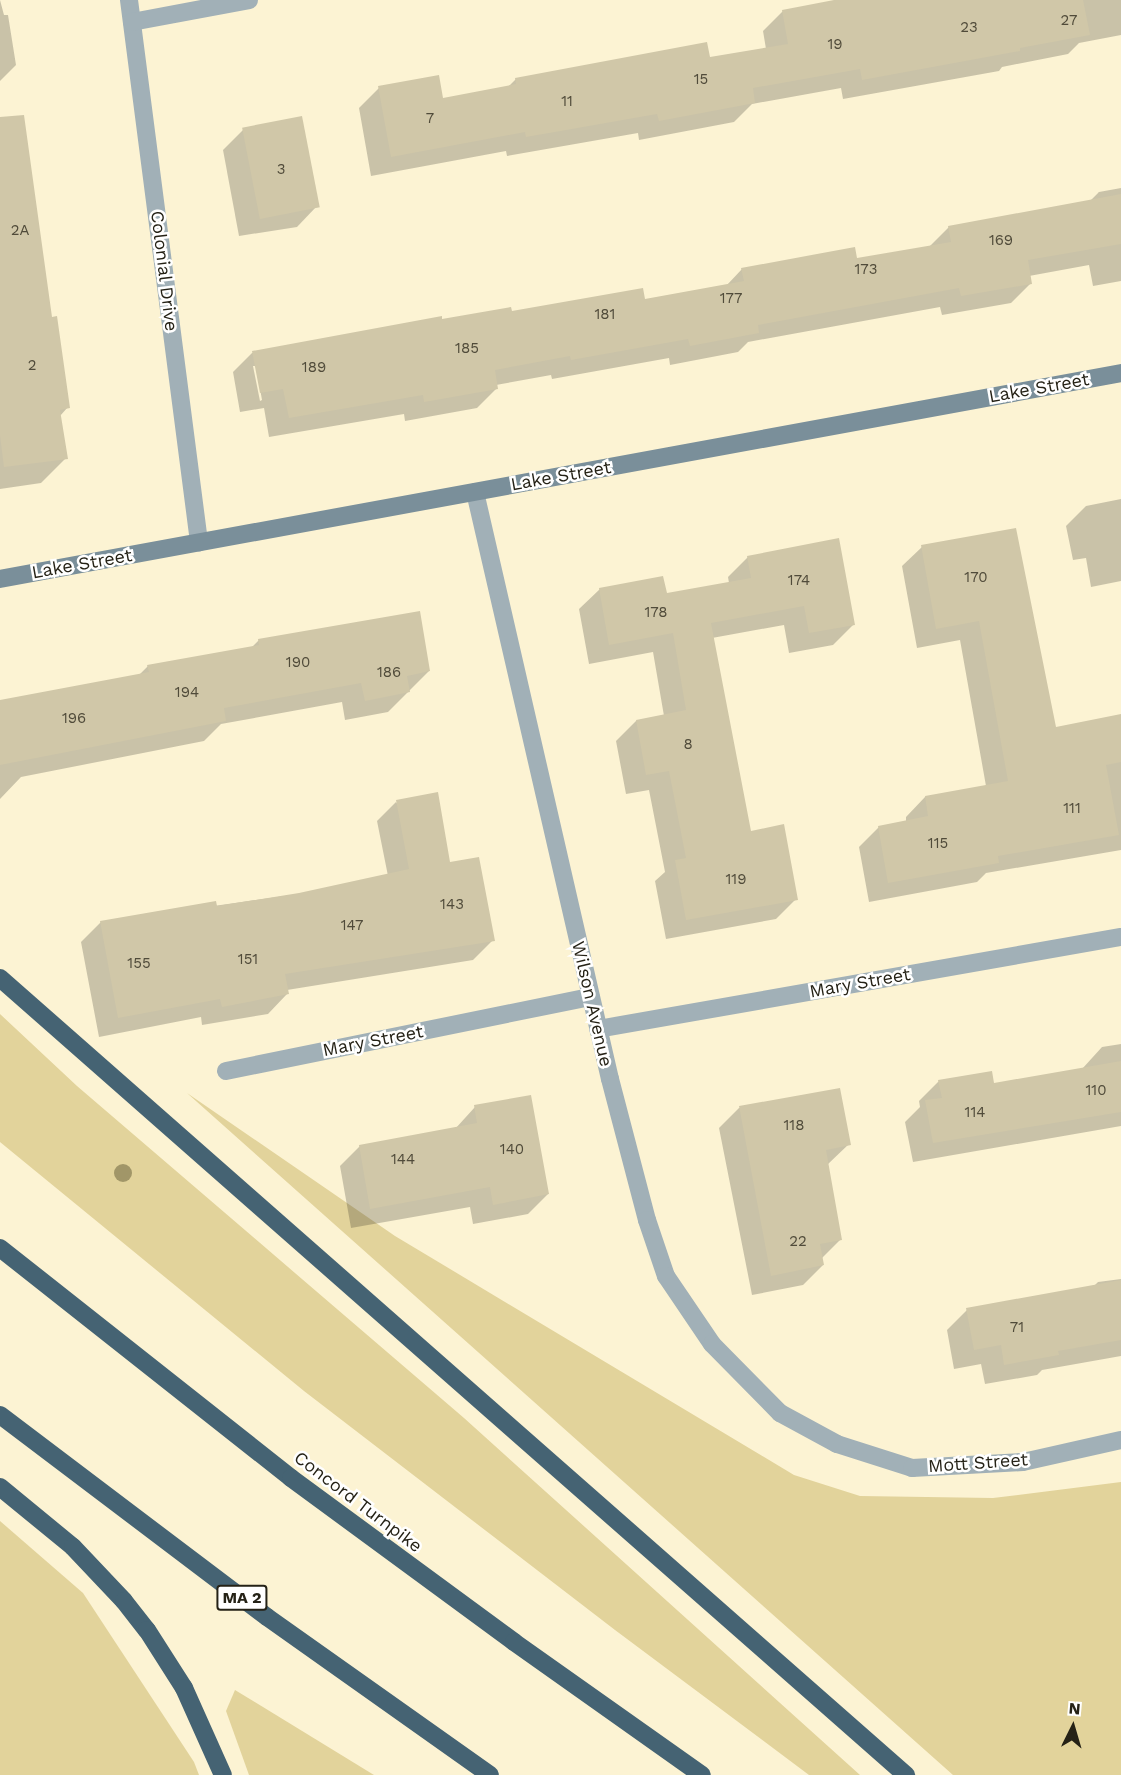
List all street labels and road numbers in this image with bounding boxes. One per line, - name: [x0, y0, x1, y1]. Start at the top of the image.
- street label: Colonial Drive: [146, 209, 182, 333]
- street label: Lake Street: [987, 369, 1091, 407]
- street label: Lake Street: [509, 457, 613, 495]
- street label: Lake Street: [30, 545, 134, 583]
- street label: Wilson Avenue: [567, 939, 617, 1069]
- street label: Mary Street: [808, 963, 912, 1003]
- street label: Mary Street: [321, 1021, 425, 1061]
- street label: Concord Turnpike: [289, 1447, 427, 1557]
- street label: Mott Street: [927, 1449, 1029, 1477]
- road number: MA 2: [215, 1585, 269, 1611]

